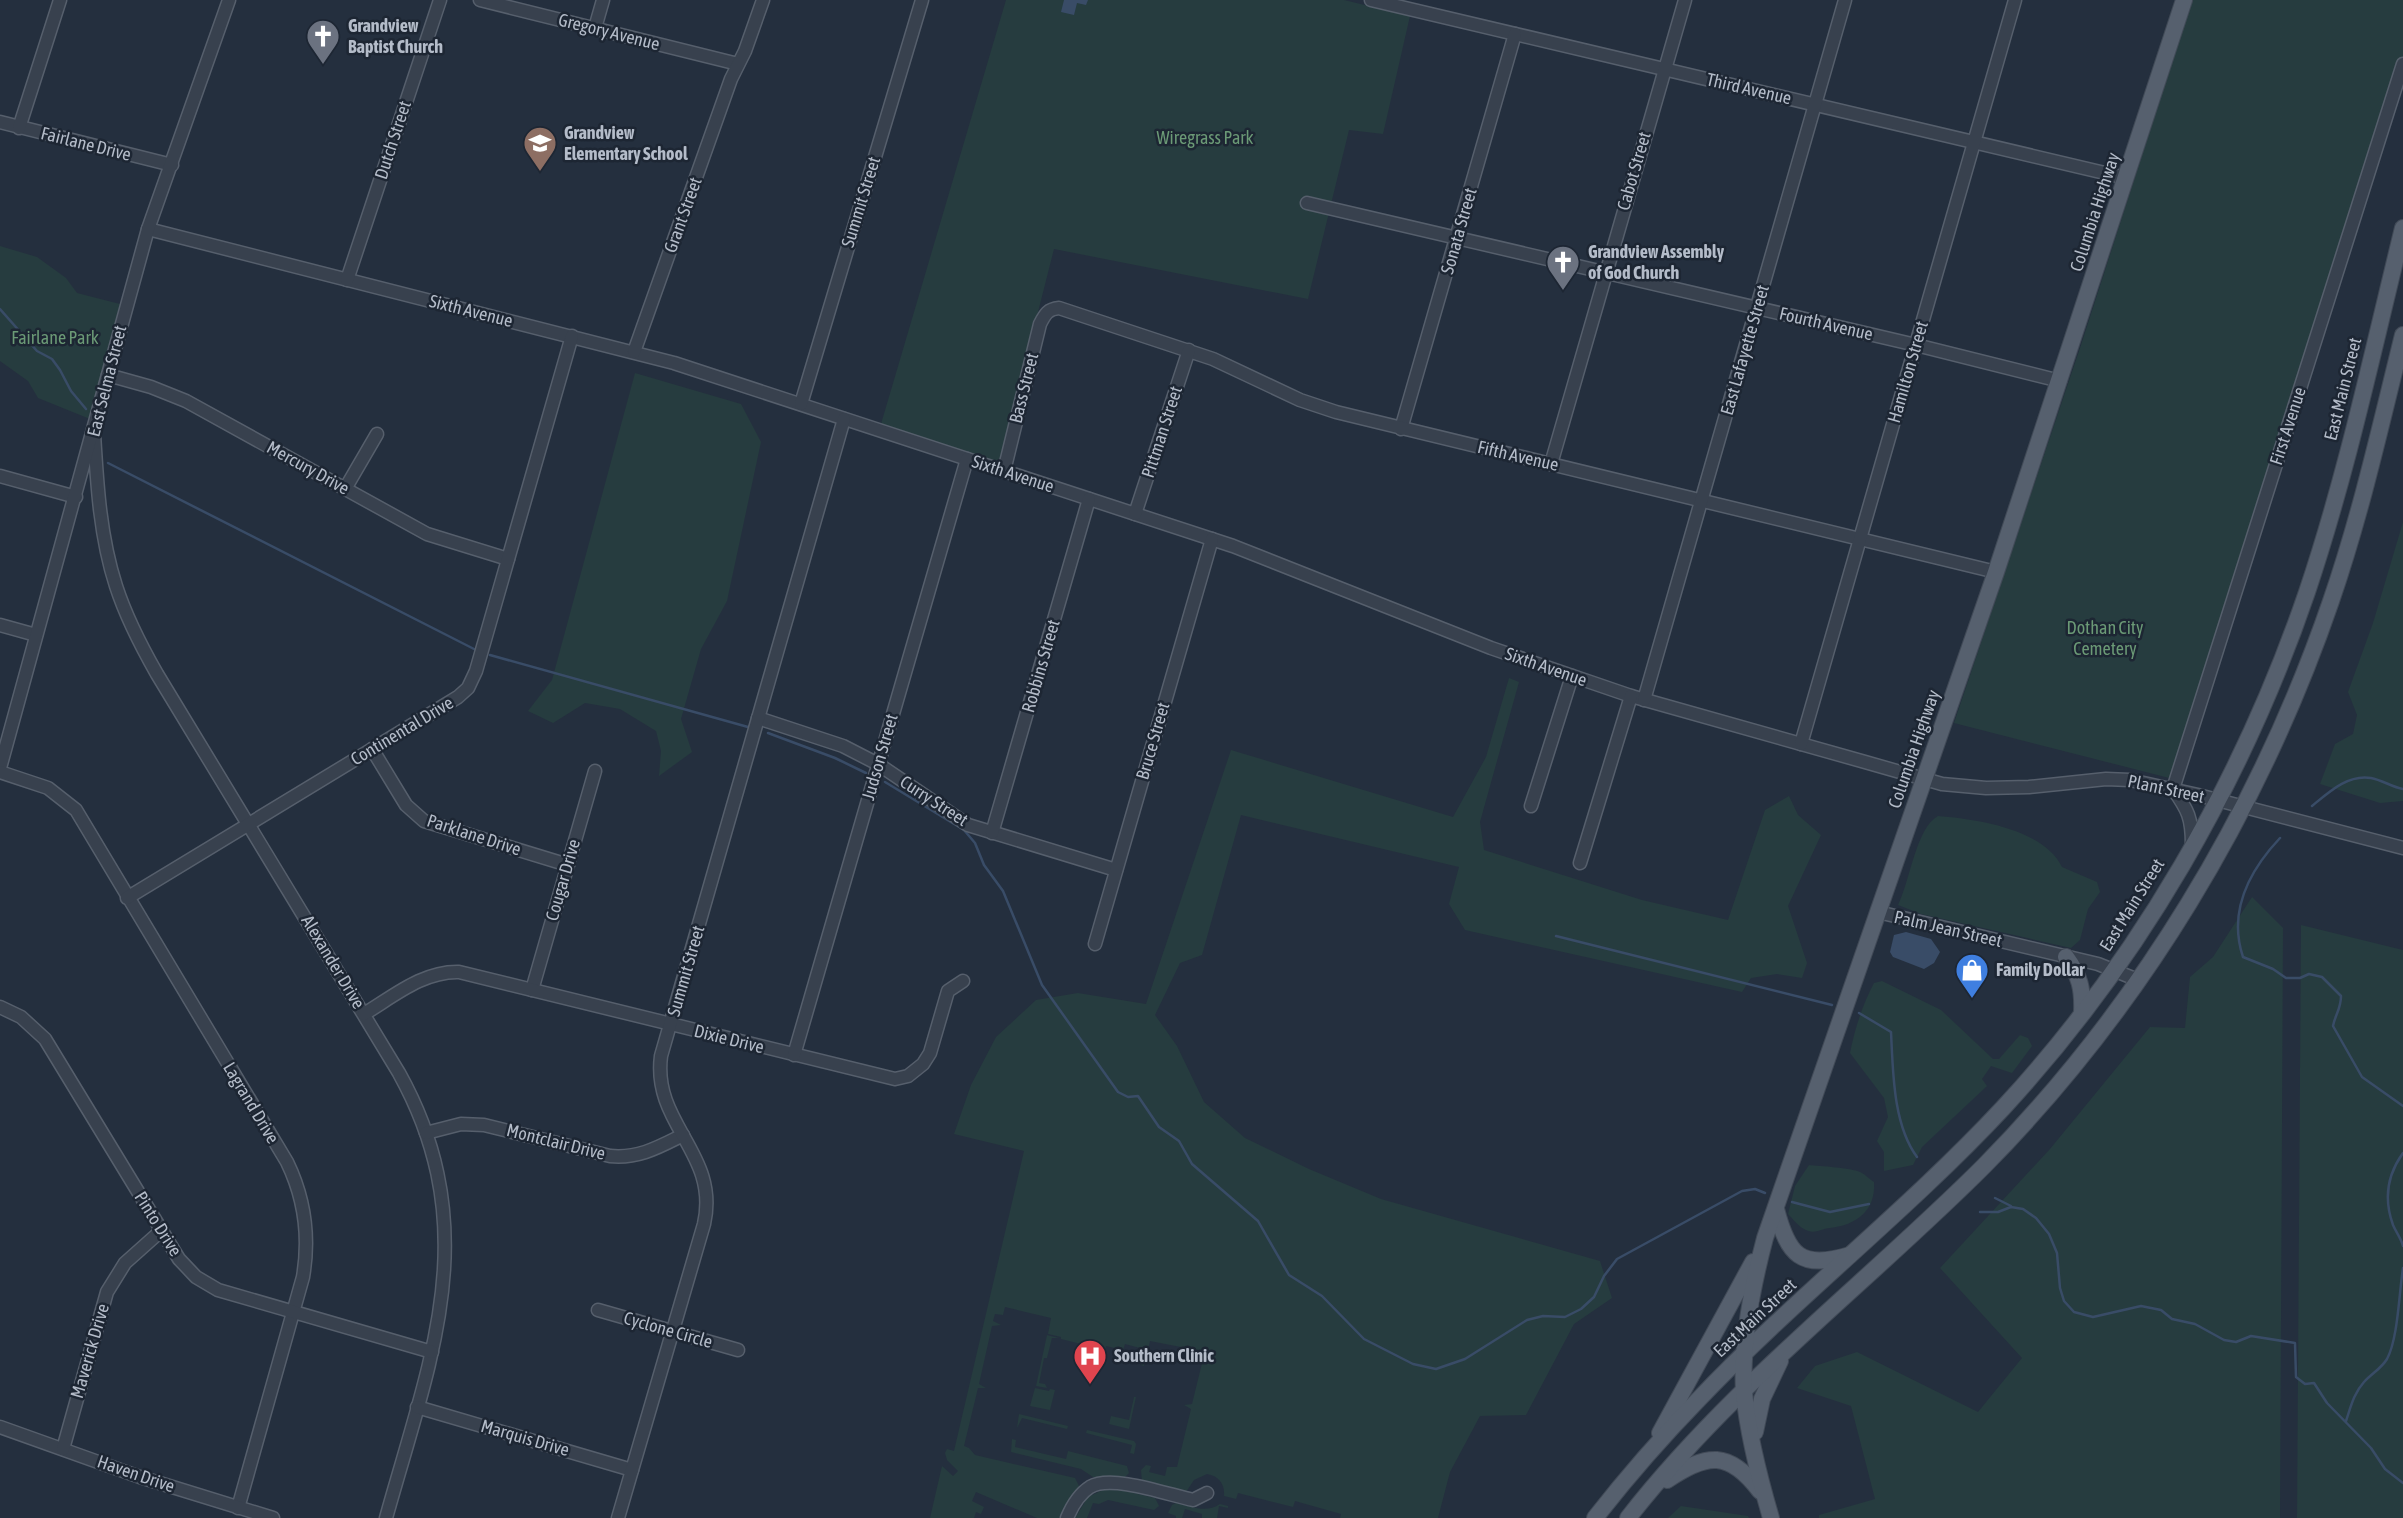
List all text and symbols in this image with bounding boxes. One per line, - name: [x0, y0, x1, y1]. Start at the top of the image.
- street label: Gregory Avenue: [556, 9, 662, 54]
- place label: Grandview Baptist Church: [348, 15, 443, 57]
- church icon: Grandview Baptist Church: [304, 17, 342, 66]
- street label: Third Avenue: [1705, 69, 1794, 108]
- street label: Dutch Street: [370, 98, 415, 182]
- street label: Fairlane Drive: [39, 122, 133, 165]
- place label: Grandview Elementary School: [564, 122, 688, 164]
- school or university icon: Grandview Elementary School: [521, 124, 559, 173]
- park label: Wiregrass Park: [1157, 127, 1254, 148]
- street label: Cabot Street: [1612, 129, 1655, 212]
- street label: Columbia Highway: [2065, 150, 2124, 274]
- street label: Summit Street: [837, 154, 884, 250]
- street label: Grant Street: [659, 174, 706, 255]
- street label: Sonata Street: [1436, 185, 1481, 276]
- place label: Grandview Assembly of God Church: [1588, 241, 1725, 283]
- church icon: Grandview Assembly of God Church: [1544, 243, 1582, 292]
- street label: East Lafayette Street: [1716, 282, 1773, 417]
- street label: Sixth Avenue: [427, 290, 515, 331]
- street label: Fourth Avenue: [1777, 303, 1875, 344]
- street label: Hamilton Street: [1883, 319, 1932, 425]
- street label: East Selma Street: [83, 323, 130, 439]
- park label: Fairlane Park: [11, 327, 99, 348]
- street label: East Main Street: [2320, 335, 2365, 443]
- street label: Bass Street: [1005, 351, 1042, 425]
- street label: Pittman Street: [1137, 383, 1186, 480]
- street label: First Avenue: [2265, 384, 2310, 467]
- street label: Mercury Drive: [263, 436, 353, 499]
- street label: Fifth Avenue: [1476, 436, 1561, 475]
- street label: Sixth Avenue: [969, 450, 1057, 497]
- street label: Robbins Street: [1017, 617, 1064, 715]
- park label: Dothan City Cemetery: [2067, 617, 2143, 659]
- street label: Sixth Avenue: [1502, 643, 1590, 690]
- street label: Columbia Highway: [1883, 687, 1944, 811]
- street label: Continental Drive: [347, 692, 457, 769]
- street label: Bruce Street: [1131, 700, 1174, 782]
- street label: Judson Street: [857, 711, 902, 802]
- street label: Plant Street: [2126, 770, 2206, 807]
- street label: Curry Street: [896, 771, 972, 830]
- street label: Parklane Drive: [425, 809, 524, 860]
- street label: Cougar Drive: [541, 837, 584, 923]
- street label: East Main Street: [2095, 855, 2168, 955]
- street label: Palm Jean Street: [1892, 906, 2004, 951]
- street label: Alexander Drive: [297, 911, 370, 1012]
- street label: Summit Street: [663, 923, 708, 1019]
- shop icon: Family Dollar: [1953, 951, 1991, 1000]
- place label: Family Dollar: [1996, 959, 2085, 980]
- street label: Dixie Drive: [692, 1020, 766, 1057]
- street label: Lagrand Drive: [219, 1058, 284, 1147]
- street label: Montclair Drive: [505, 1119, 608, 1164]
- street label: Pinto Drive: [130, 1188, 186, 1260]
- street label: East Main Street: [1709, 1274, 1800, 1361]
- street label: Maverick Drive: [66, 1301, 113, 1401]
- street label: Cyclone Circle: [621, 1307, 715, 1352]
- hospital icon: Southern Clinic: [1071, 1337, 1109, 1386]
- place label: Southern Clinic: [1114, 1345, 1214, 1366]
- street label: Marquis Drive: [479, 1415, 572, 1460]
- street label: Haven Drive: [95, 1451, 178, 1497]

